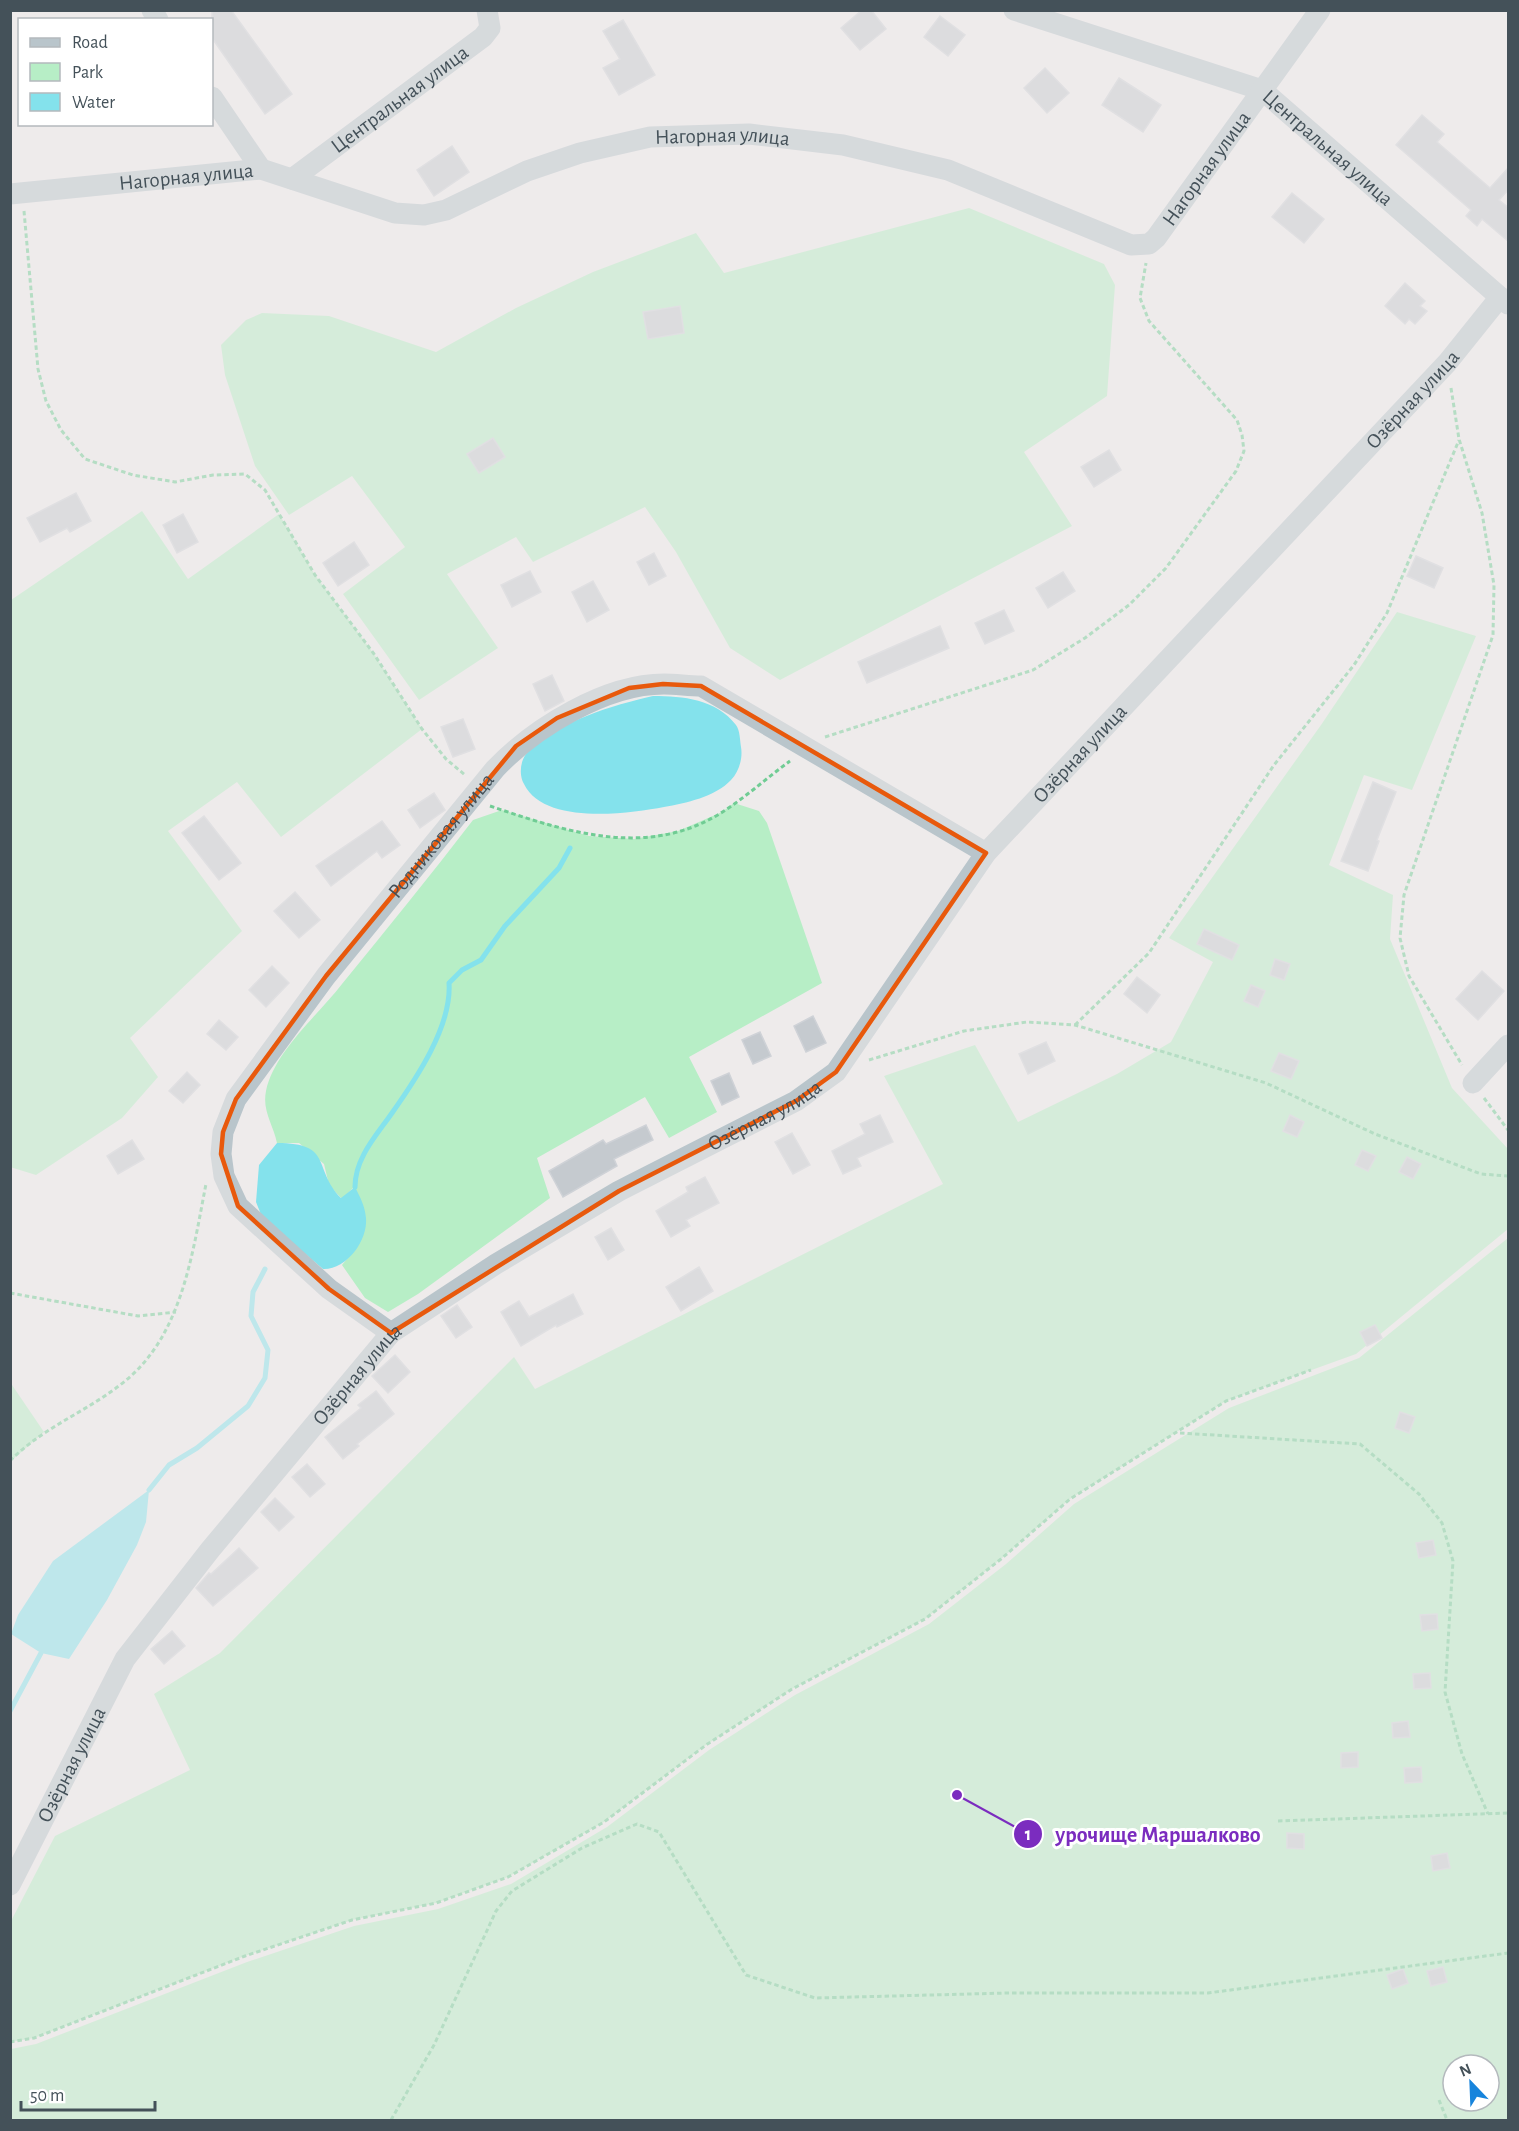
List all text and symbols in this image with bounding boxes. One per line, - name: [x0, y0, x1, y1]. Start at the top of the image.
- legend: [18, 18, 213, 126]
- text: Road: [72, 34, 108, 52]
- street label: Центральная улица: [327, 41, 472, 157]
- text: Park: [72, 64, 104, 82]
- street label: Центральная улица: [1259, 85, 1398, 210]
- text: Water: [72, 94, 115, 112]
- street label: Нагорная улица: [1158, 107, 1254, 229]
- street label: Нагорная улица: [654, 124, 791, 149]
- street label: Нагорная улица: [118, 159, 255, 194]
- street label: Озёрная улица: [1362, 346, 1464, 453]
- street label: Озёрная улица: [1029, 700, 1131, 807]
- street label: Родниковая улица: [384, 769, 498, 902]
- street label: Озёрная улица: [704, 1075, 826, 1155]
- street label: Озёрная улица: [308, 1319, 405, 1429]
- street label: Озёрная улица: [33, 1703, 109, 1826]
- callout: урочище Маршалково: [1013, 1814, 1272, 1854]
- text: урочище Маршалково: [1054, 1824, 1261, 1847]
- text: 1: [1025, 1826, 1031, 1844]
- north arrow: [1441, 2053, 1501, 2113]
- text: N: [1457, 2061, 1474, 2080]
- scale bar: [21, 2074, 154, 2112]
- text: 50 m: [30, 2087, 64, 2105]

